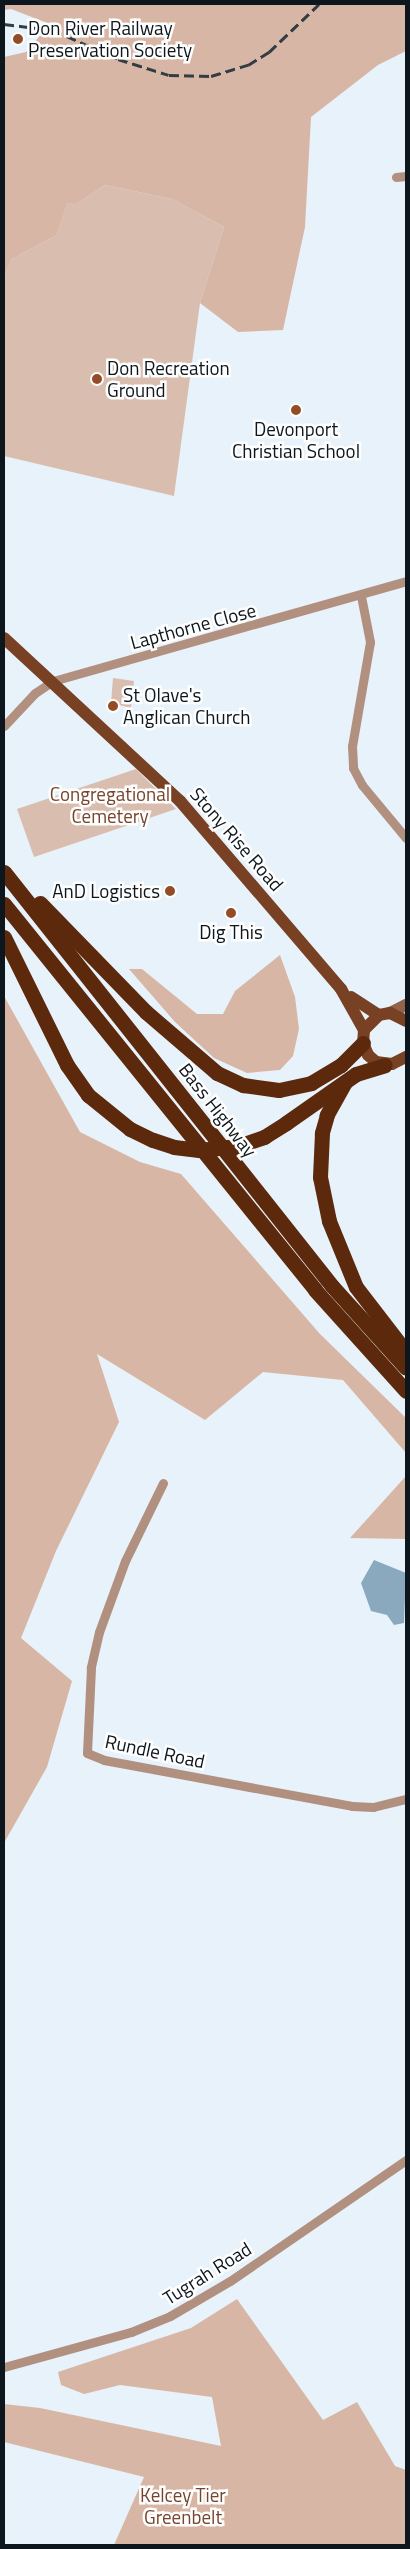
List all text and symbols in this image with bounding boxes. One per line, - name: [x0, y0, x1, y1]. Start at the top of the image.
- place label: Don River Railway Preservation Society: [28, 17, 192, 61]
- marker: Don River Railway Preservation Society: [12, 33, 24, 45]
- place label: Don Recreation Ground: [107, 357, 230, 401]
- marker: Don Recreation Ground: [91, 373, 103, 385]
- marker: Devonport Christian School: [290, 404, 302, 416]
- place label: Devonport Christian School: [232, 418, 360, 462]
- street label: Lapthorne Close: [128, 598, 258, 654]
- place label: St Olave's Anglican Church: [123, 684, 251, 728]
- marker: St Olave's Anglican Church: [107, 700, 119, 712]
- park label: Congregational Cemetery: [50, 783, 170, 827]
- street label: Stony Rise Road: [186, 783, 288, 895]
- place label: AnD Logistics: [52, 880, 160, 902]
- marker: AnD Logistics: [164, 885, 176, 897]
- marker: Dig This: [225, 907, 237, 919]
- place label: Dig This: [199, 921, 263, 943]
- street label: Bass Highway: [174, 1058, 262, 1162]
- street label: Rundle Road: [103, 1729, 207, 1773]
- street label: Tugrah Road: [159, 2237, 255, 2309]
- park label: Kelcey Tier Greenbelt: [140, 2484, 226, 2528]

